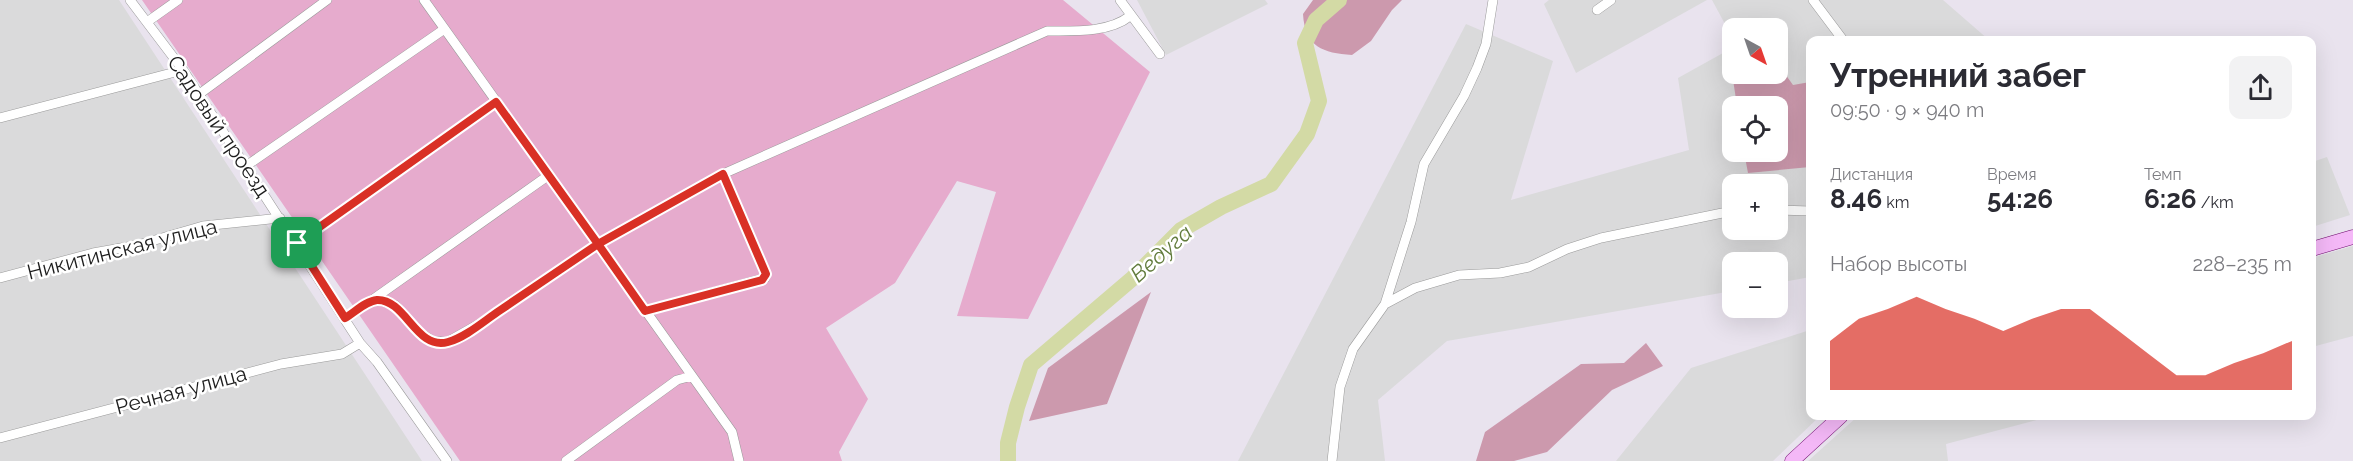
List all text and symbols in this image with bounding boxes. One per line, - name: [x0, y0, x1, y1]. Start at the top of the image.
- north arrow: [1722, 18, 1788, 84]
- map controls: [1722, 18, 1788, 318]
- street label: Садовый проезд: [162, 50, 276, 202]
- text: Утренний забег: [1830, 56, 2086, 95]
- button: share: [2229, 56, 2292, 119]
- button: locate: [1722, 96, 1788, 162]
- text: 09:50 · 9 × 940 m: [1830, 98, 1984, 122]
- text: Дистанция: [1830, 165, 1913, 184]
- text: Время: [1987, 165, 2036, 184]
- text: Темп: [2144, 165, 2182, 184]
- button: +: [1722, 174, 1788, 240]
- text: 8.46: [1830, 184, 1882, 214]
- text: 54:26: [1987, 184, 2053, 214]
- text: 6:26: [2144, 184, 2197, 214]
- text: km: [1882, 193, 1909, 212]
- text: /km: [2197, 193, 2234, 212]
- street label: Никитинская улица: [24, 213, 220, 285]
- pin: [271, 217, 322, 268]
- water label: Ведуга: [1125, 219, 1197, 287]
- icon: arrive: [280, 226, 313, 259]
- button: −: [1722, 252, 1788, 318]
- text: Набор высоты: [1830, 252, 1967, 276]
- text: 228–235 m: [2192, 252, 2292, 276]
- street label: Речная улица: [113, 360, 249, 420]

